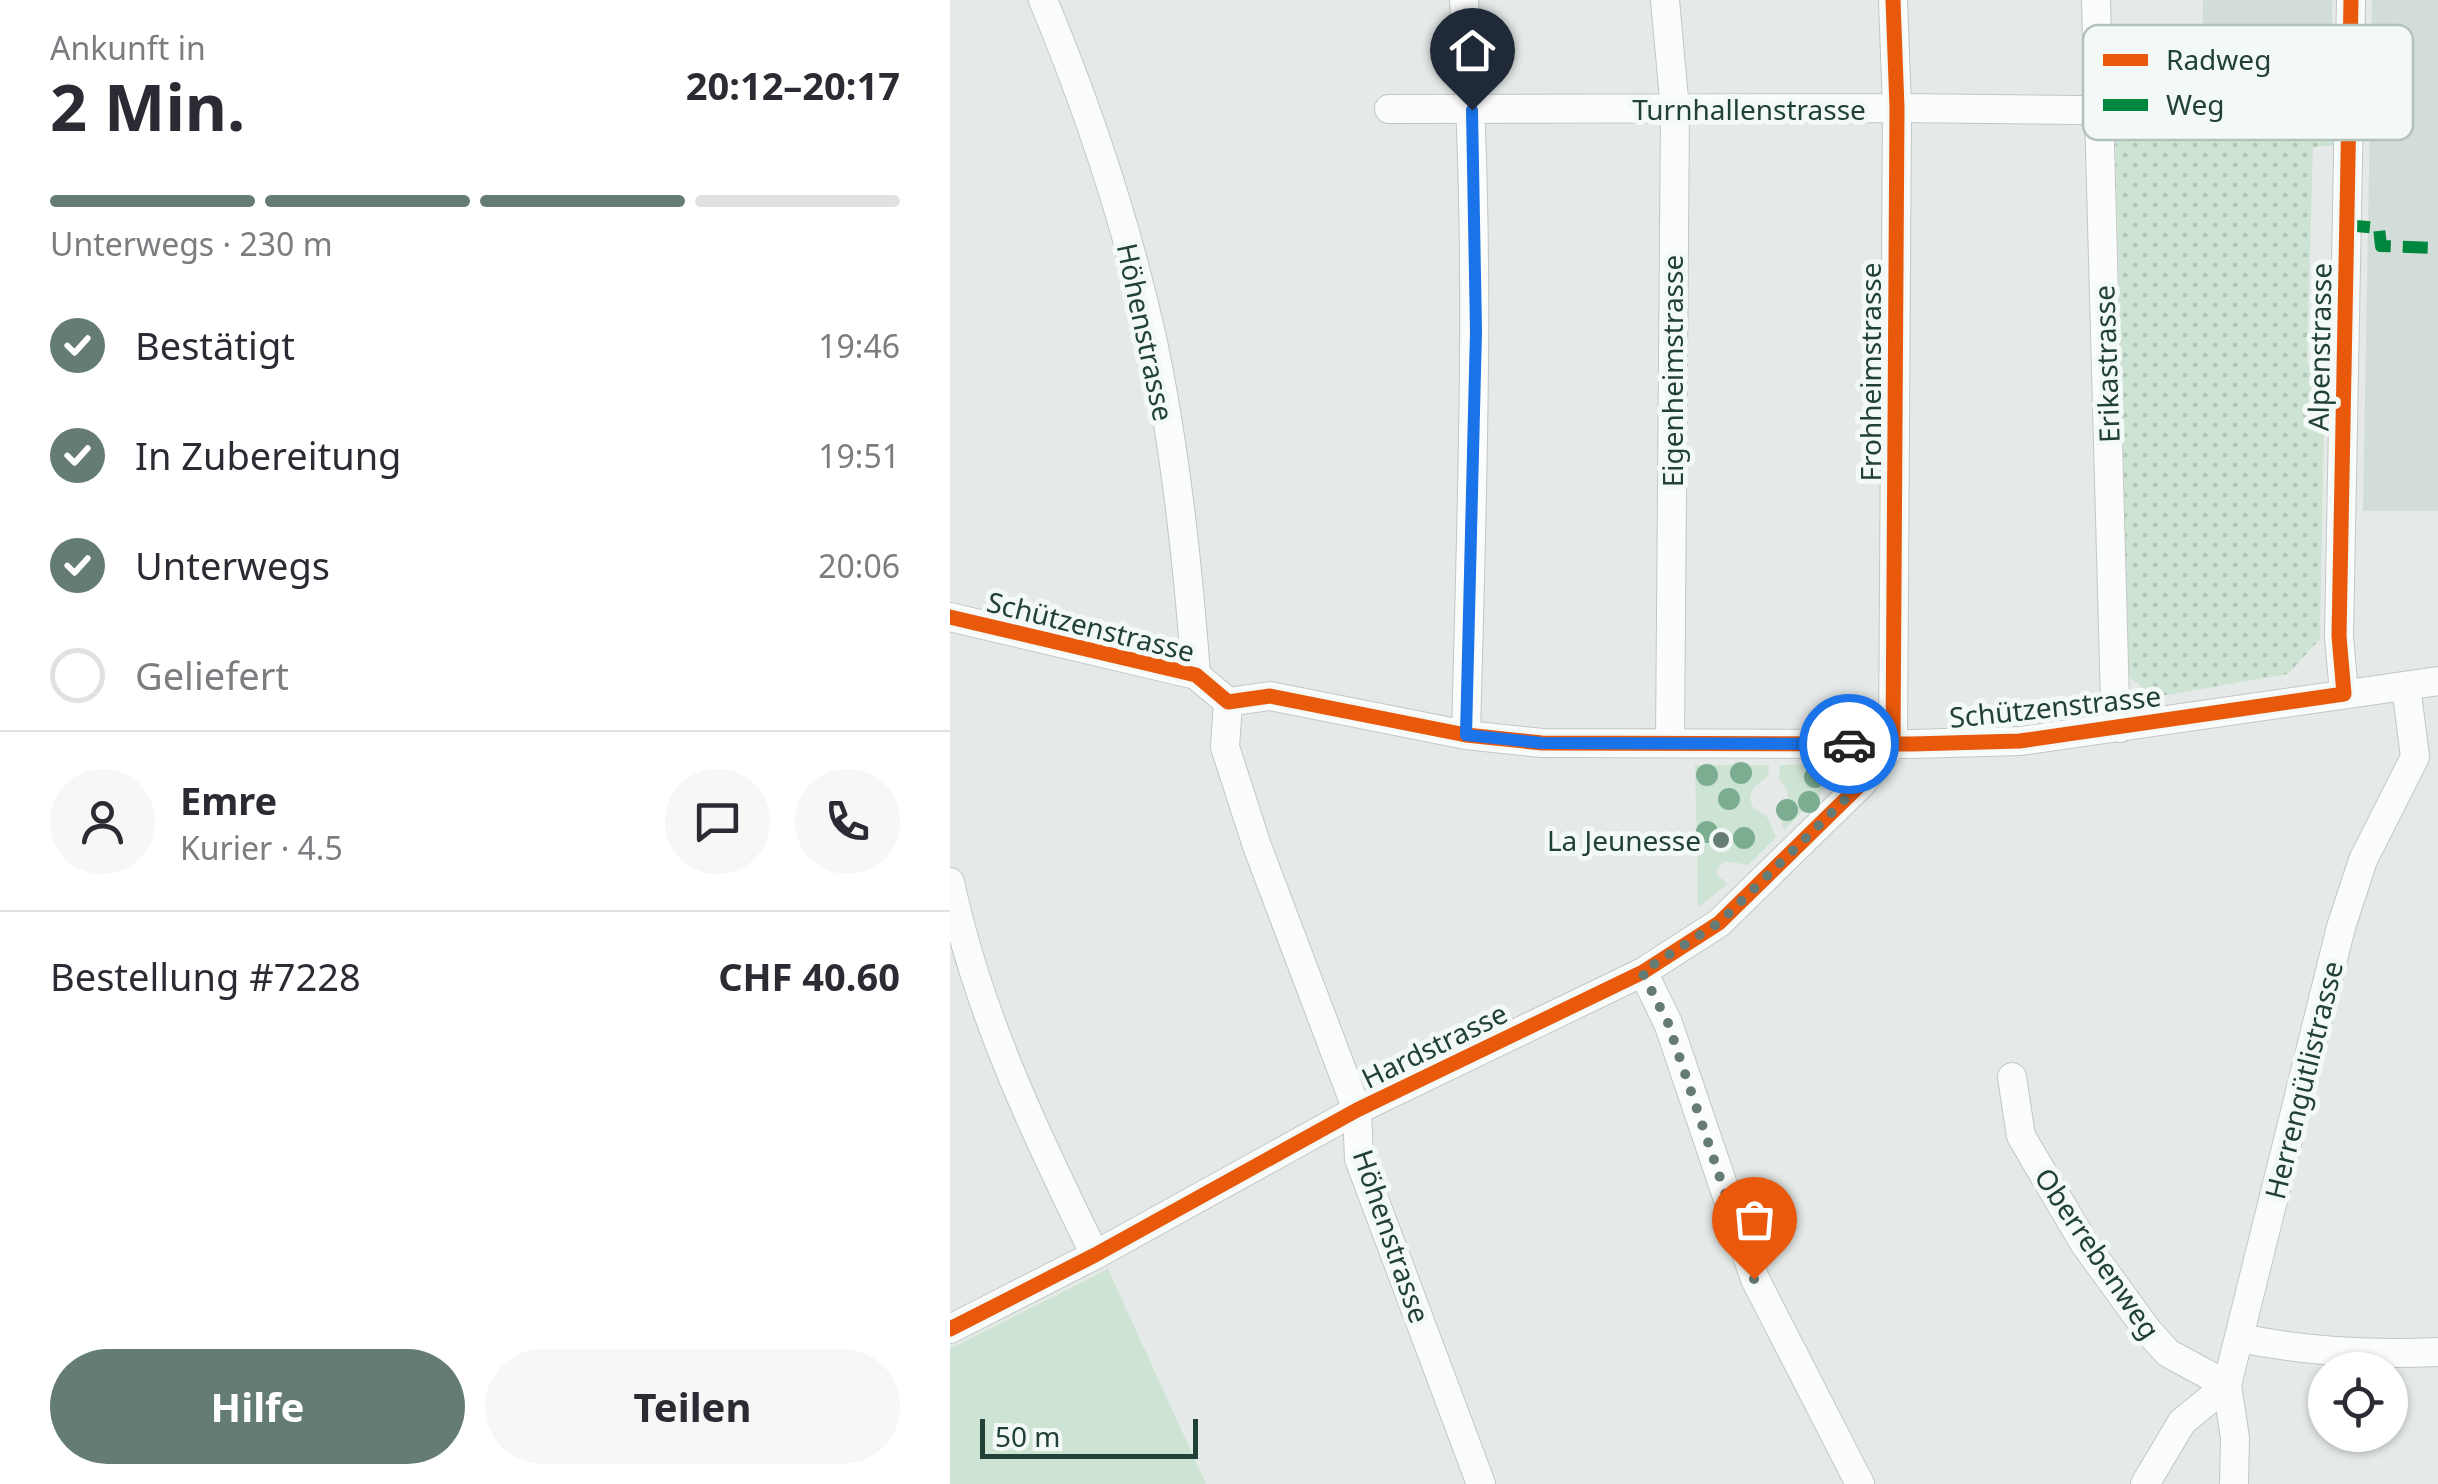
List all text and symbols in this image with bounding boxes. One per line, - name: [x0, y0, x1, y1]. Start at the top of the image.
- pin: [1430, 8, 1515, 111]
- icon: home: [1445, 23, 1500, 78]
- legend: [2083, 25, 2413, 140]
- text: Ankunft in: [50, 26, 206, 69]
- text: Radweg: [2166, 40, 2271, 78]
- text: 20:12–20:17: [686, 59, 900, 111]
- text: 2 Min.: [50, 62, 245, 150]
- text: Weg: [2166, 85, 2225, 123]
- street label: Turnhallenstrasse: [1632, 90, 1866, 128]
- text: Unterwegs · 230 m: [50, 222, 333, 265]
- street label: Höhenstrasse: [1109, 240, 1183, 424]
- street label: Eigenheimstrasse: [1653, 255, 1691, 487]
- street label: Frohheimstrasse: [1851, 262, 1889, 482]
- street label: Alpenstrasse: [2299, 263, 2339, 431]
- street label: Erikastrasse: [2084, 284, 2128, 444]
- icon: check: [50, 318, 105, 373]
- text: Bestätigt: [135, 319, 295, 371]
- text: 19:46: [818, 324, 900, 367]
- icon: check: [50, 428, 105, 483]
- text: In Zubereitung: [135, 429, 402, 481]
- text: 19:51: [818, 434, 900, 477]
- icon: check: [50, 538, 105, 593]
- text: Unterwegs: [135, 539, 330, 591]
- text: 20:06: [818, 544, 900, 587]
- street label: Schützenstrasse: [983, 582, 1199, 670]
- text: Geliefert: [135, 649, 289, 701]
- street label: Schützenstrasse: [1947, 676, 2163, 736]
- courier: [1799, 694, 1899, 794]
- icon: car: [1822, 717, 1877, 772]
- button: person: [50, 769, 155, 874]
- button: chat: [665, 769, 770, 874]
- button: phone: [795, 769, 900, 874]
- text: Emre: [180, 774, 277, 826]
- place label: La Jeunesse: [1547, 821, 1701, 859]
- text: Kurier · 4.5: [180, 826, 343, 869]
- marker: La Jeunesse: [1710, 829, 1732, 851]
- text: Bestellung #7228: [50, 950, 361, 1002]
- text: CHF 40.60: [718, 950, 900, 1002]
- street label: Herrengütlistrasse: [2255, 957, 2351, 1203]
- street label: Hardstrasse: [1355, 993, 1513, 1097]
- street label: Höhenstrasse: [1345, 1144, 1439, 1328]
- street label: Oberrebenweg: [2027, 1160, 2169, 1346]
- pin: [1712, 1177, 1797, 1280]
- icon: bag: [1727, 1192, 1782, 1247]
- button: Hilfe: [50, 1349, 465, 1464]
- button: Teilen: [485, 1349, 900, 1464]
- map controls: [2308, 1352, 2408, 1452]
- button: locate: [2308, 1352, 2408, 1452]
- scale bar: [980, 1414, 1198, 1458]
- text: 50 m: [995, 1417, 1061, 1455]

